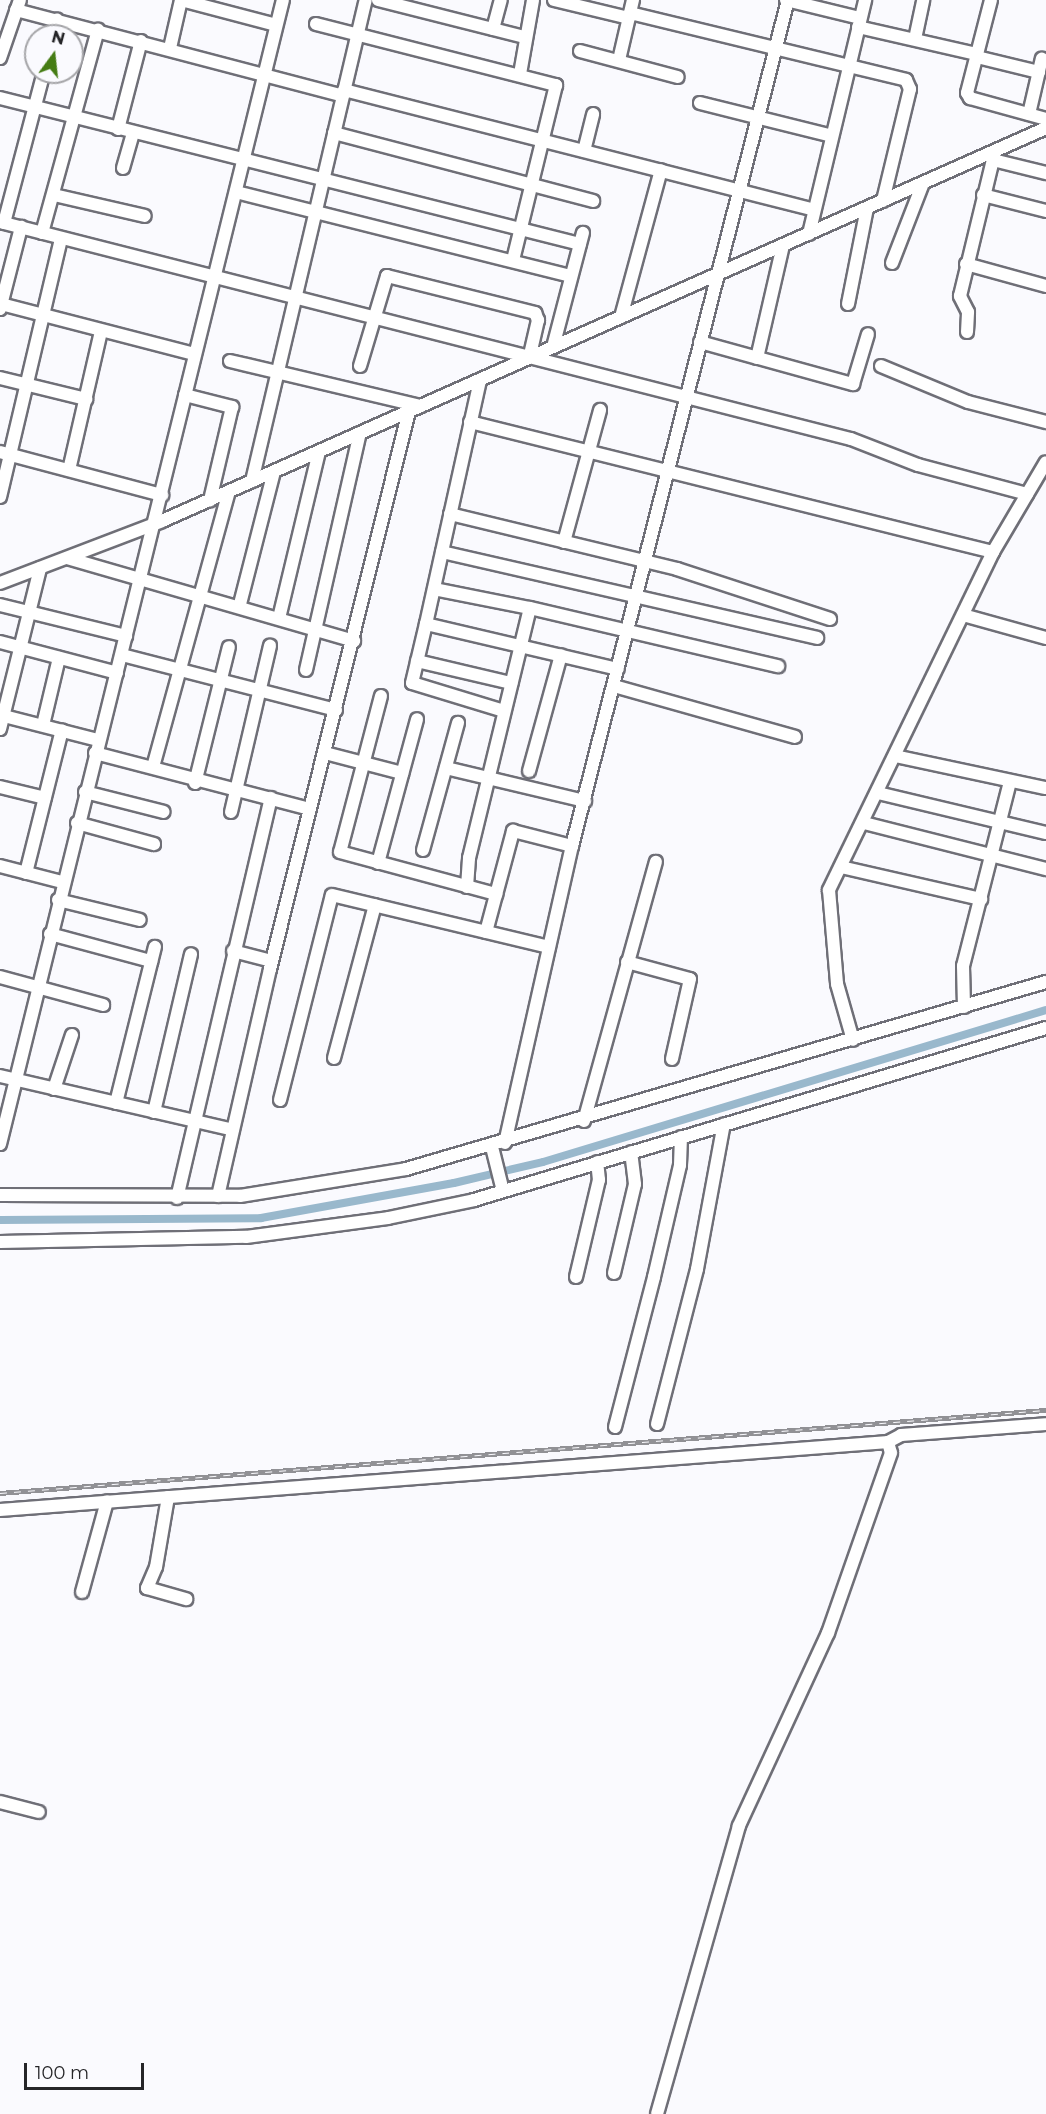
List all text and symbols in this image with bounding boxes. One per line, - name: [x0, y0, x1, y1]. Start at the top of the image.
- north arrow: [24, 24, 84, 84]
- text: N: [50, 27, 67, 49]
- scale bar: [27, 2051, 147, 2089]
- text: 100 m: [35, 2062, 89, 2084]

